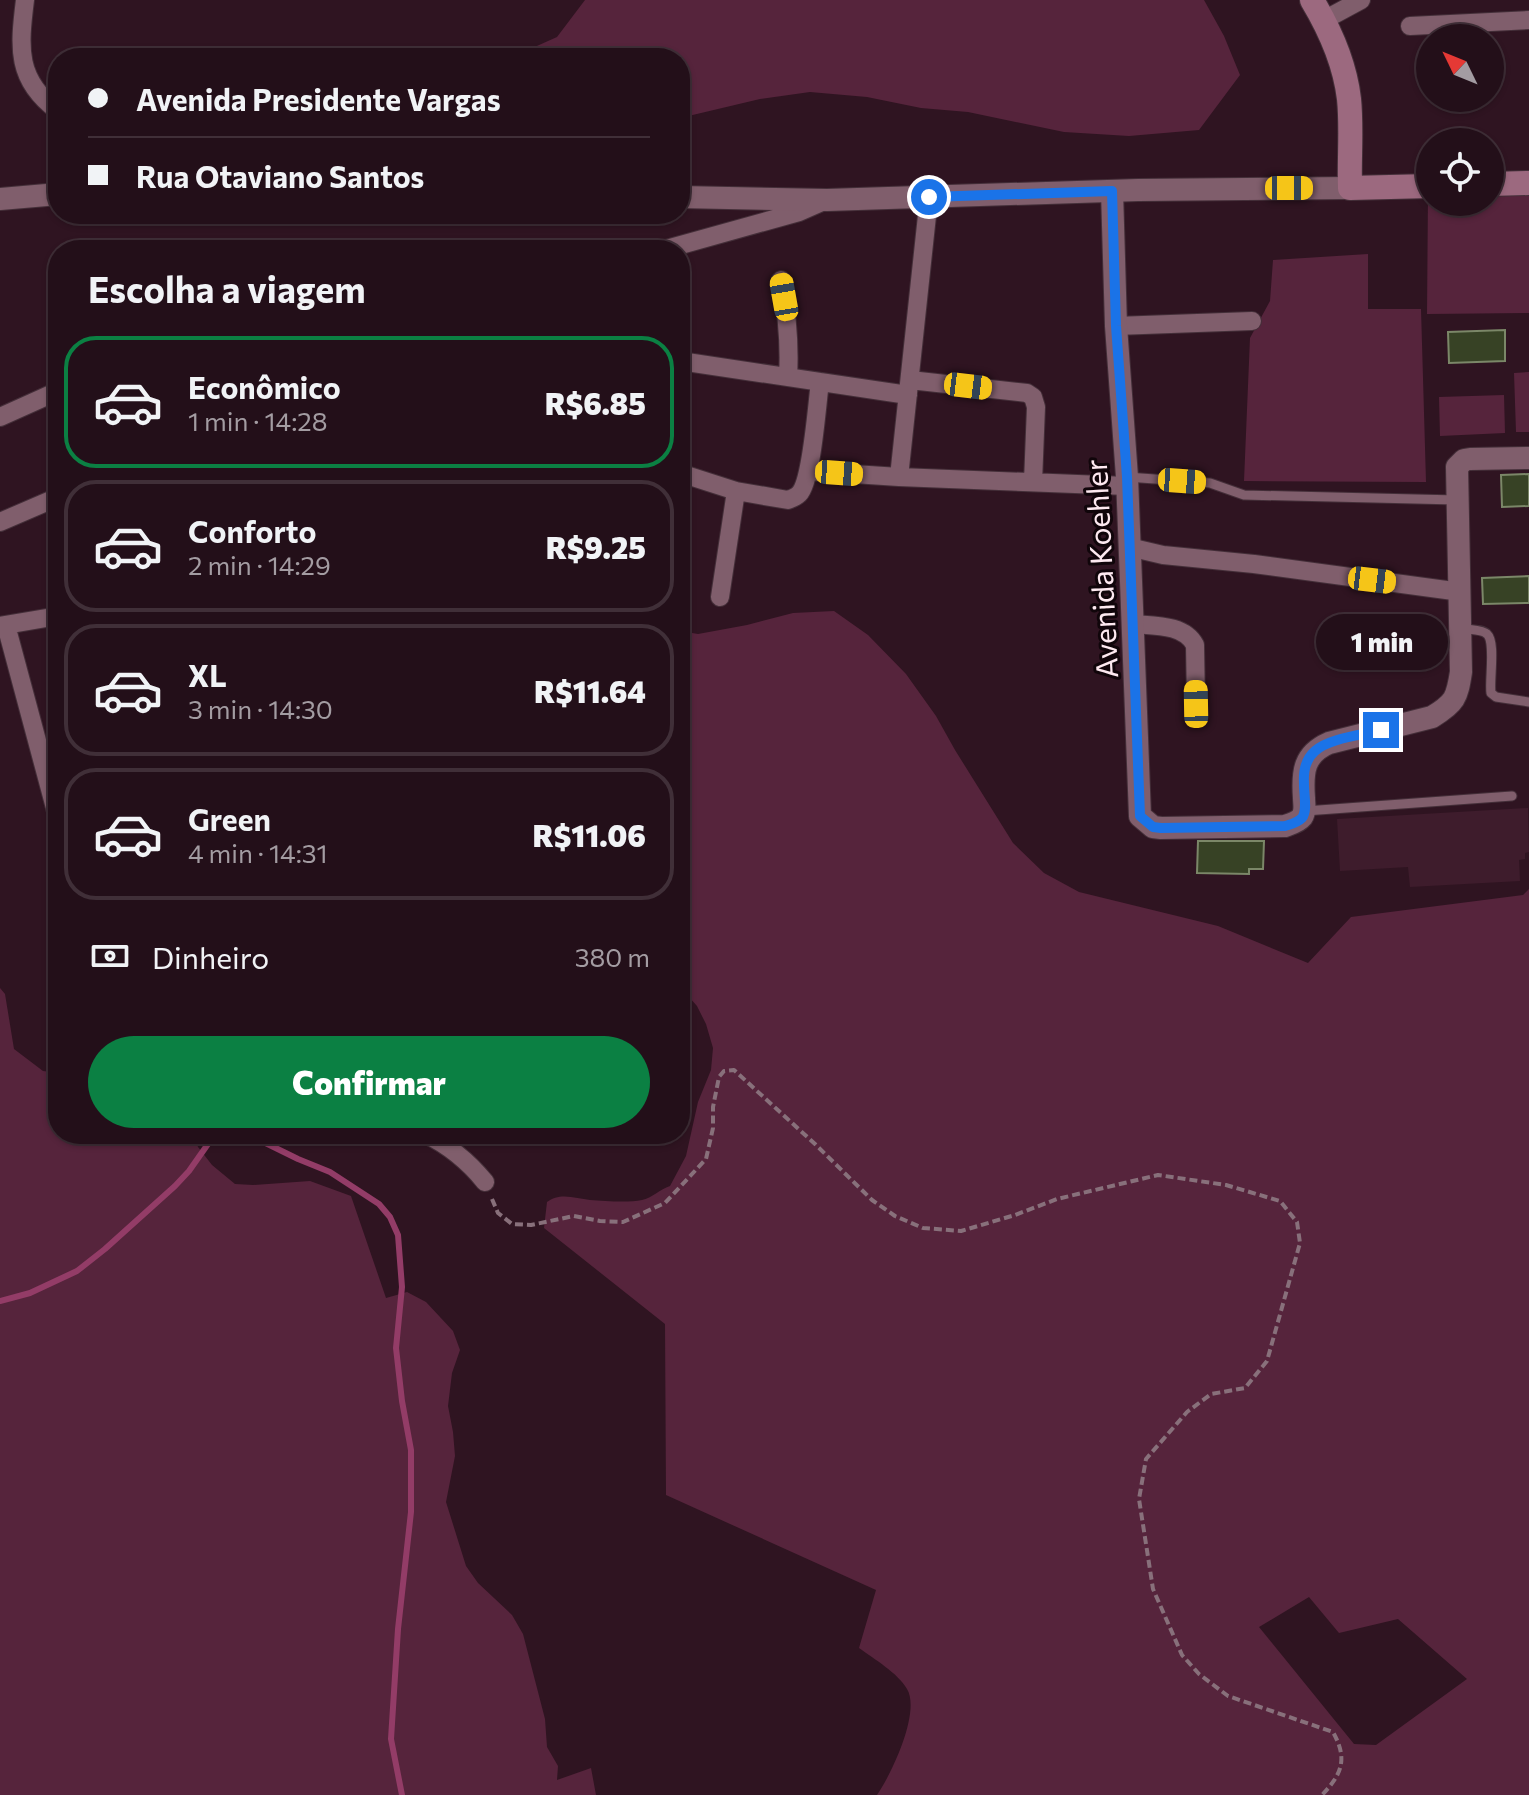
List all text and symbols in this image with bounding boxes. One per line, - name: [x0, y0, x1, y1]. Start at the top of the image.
- north arrow: [1416, 24, 1504, 112]
- map controls: [1416, 24, 1504, 216]
- text: Avenida Presidente Vargas: [136, 80, 501, 117]
- button: locate: [1416, 128, 1504, 216]
- text: Rua Otaviano Santos: [136, 157, 424, 194]
- car: [1265, 176, 1313, 200]
- route start: [911, 179, 947, 215]
- text: Escolha a viagem: [88, 266, 366, 310]
- car: [768, 271, 800, 323]
- icon: car: [92, 366, 164, 438]
- text: Econômico: [188, 368, 341, 405]
- car: [943, 371, 993, 401]
- text: R$6.85: [545, 384, 646, 421]
- text: 1 min · 14:28: [188, 405, 327, 436]
- car: [814, 459, 864, 487]
- street label: Avenida Koehler: [1076, 459, 1124, 679]
- car: [1157, 467, 1207, 495]
- icon: car: [92, 510, 164, 582]
- text: Conforto: [188, 512, 316, 549]
- text: R$9.25: [546, 528, 646, 565]
- text: 2 min · 14:29: [188, 549, 331, 580]
- car: [1347, 565, 1397, 595]
- callout: 1 min: [1315, 614, 1447, 670]
- text: 1 min: [1351, 626, 1413, 657]
- icon: car: [92, 654, 164, 726]
- text: XL: [188, 656, 227, 693]
- text: R$11.64: [534, 672, 646, 709]
- car: [1184, 680, 1208, 728]
- text: 3 min · 14:30: [188, 693, 333, 724]
- route end: [1363, 712, 1399, 748]
- icon: car: [92, 798, 164, 870]
- text: Green: [188, 800, 271, 837]
- text: R$11.06: [533, 816, 646, 853]
- text: 4 min · 14:31: [188, 837, 328, 868]
- icon: cash: [88, 934, 132, 978]
- text: Dinheiro: [152, 938, 269, 975]
- text: 380 m: [575, 941, 650, 972]
- button: Confirmar: [88, 1036, 650, 1128]

